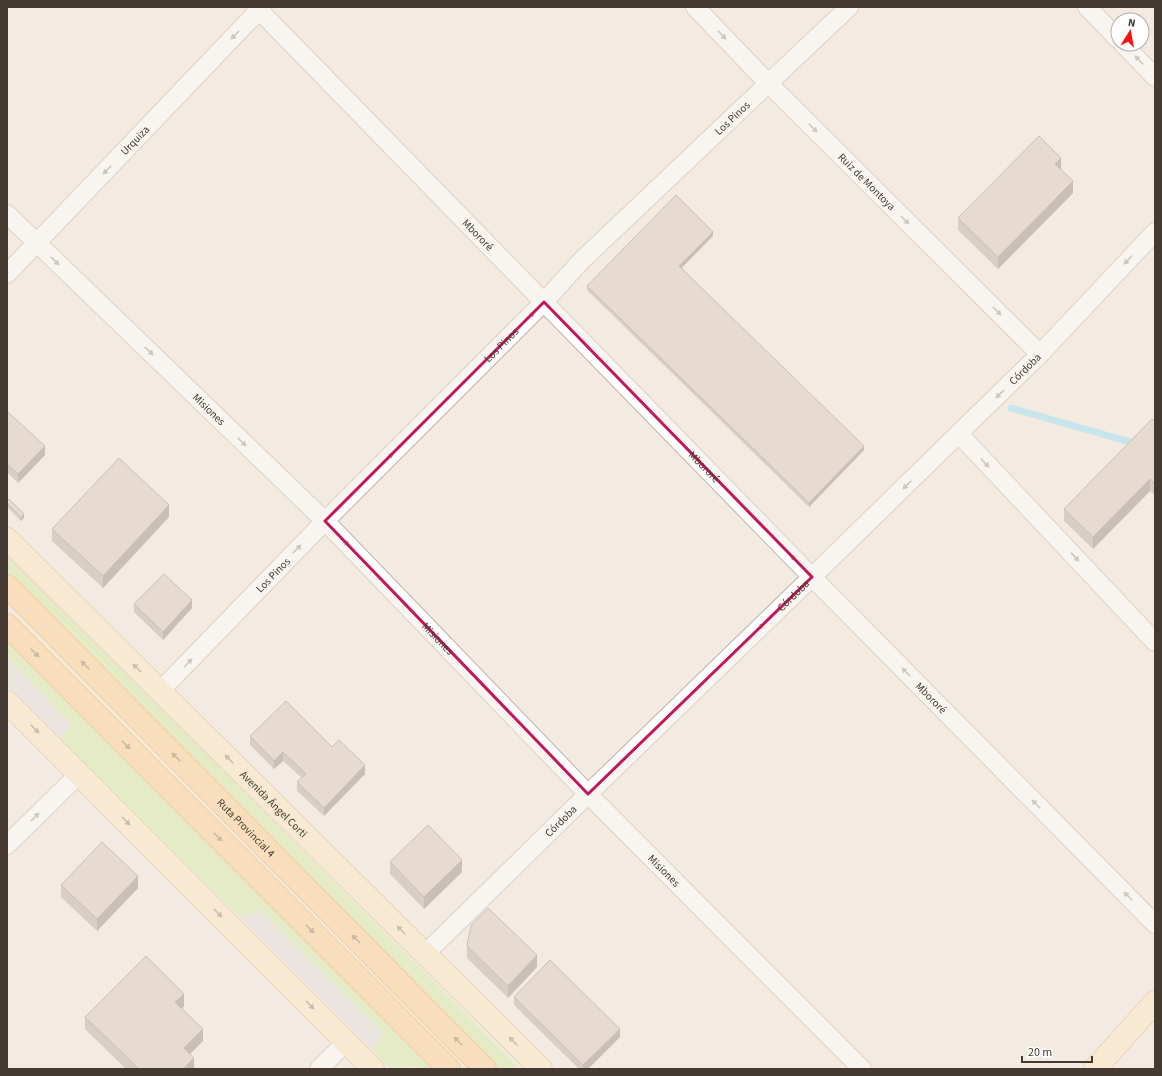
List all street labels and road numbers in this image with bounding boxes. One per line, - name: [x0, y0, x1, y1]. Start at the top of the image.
- street label: Los Pinos: [711, 97, 754, 139]
- street label: Urquiza: [117, 122, 153, 159]
- street label: Ruiz de Montoya: [834, 150, 899, 214]
- street label: Mbororé: [459, 216, 497, 255]
- street label: Los Pinos: [481, 324, 522, 366]
- street label: Córdoba: [1006, 350, 1045, 388]
- street label: Misiones: [189, 390, 229, 429]
- street label: Mbororé: [685, 448, 723, 486]
- street label: Los Pinos: [253, 554, 294, 596]
- street label: Córdoba: [774, 577, 813, 615]
- street label: Misiones: [418, 619, 457, 659]
- street label: Mbororé: [912, 679, 950, 718]
- street label: Avenida Ángel Corti: [236, 767, 311, 841]
- street label: Ruta Provincial 4: [213, 795, 279, 861]
- street label: Córdoba: [542, 802, 580, 840]
- street label: Misiones: [644, 851, 684, 891]

